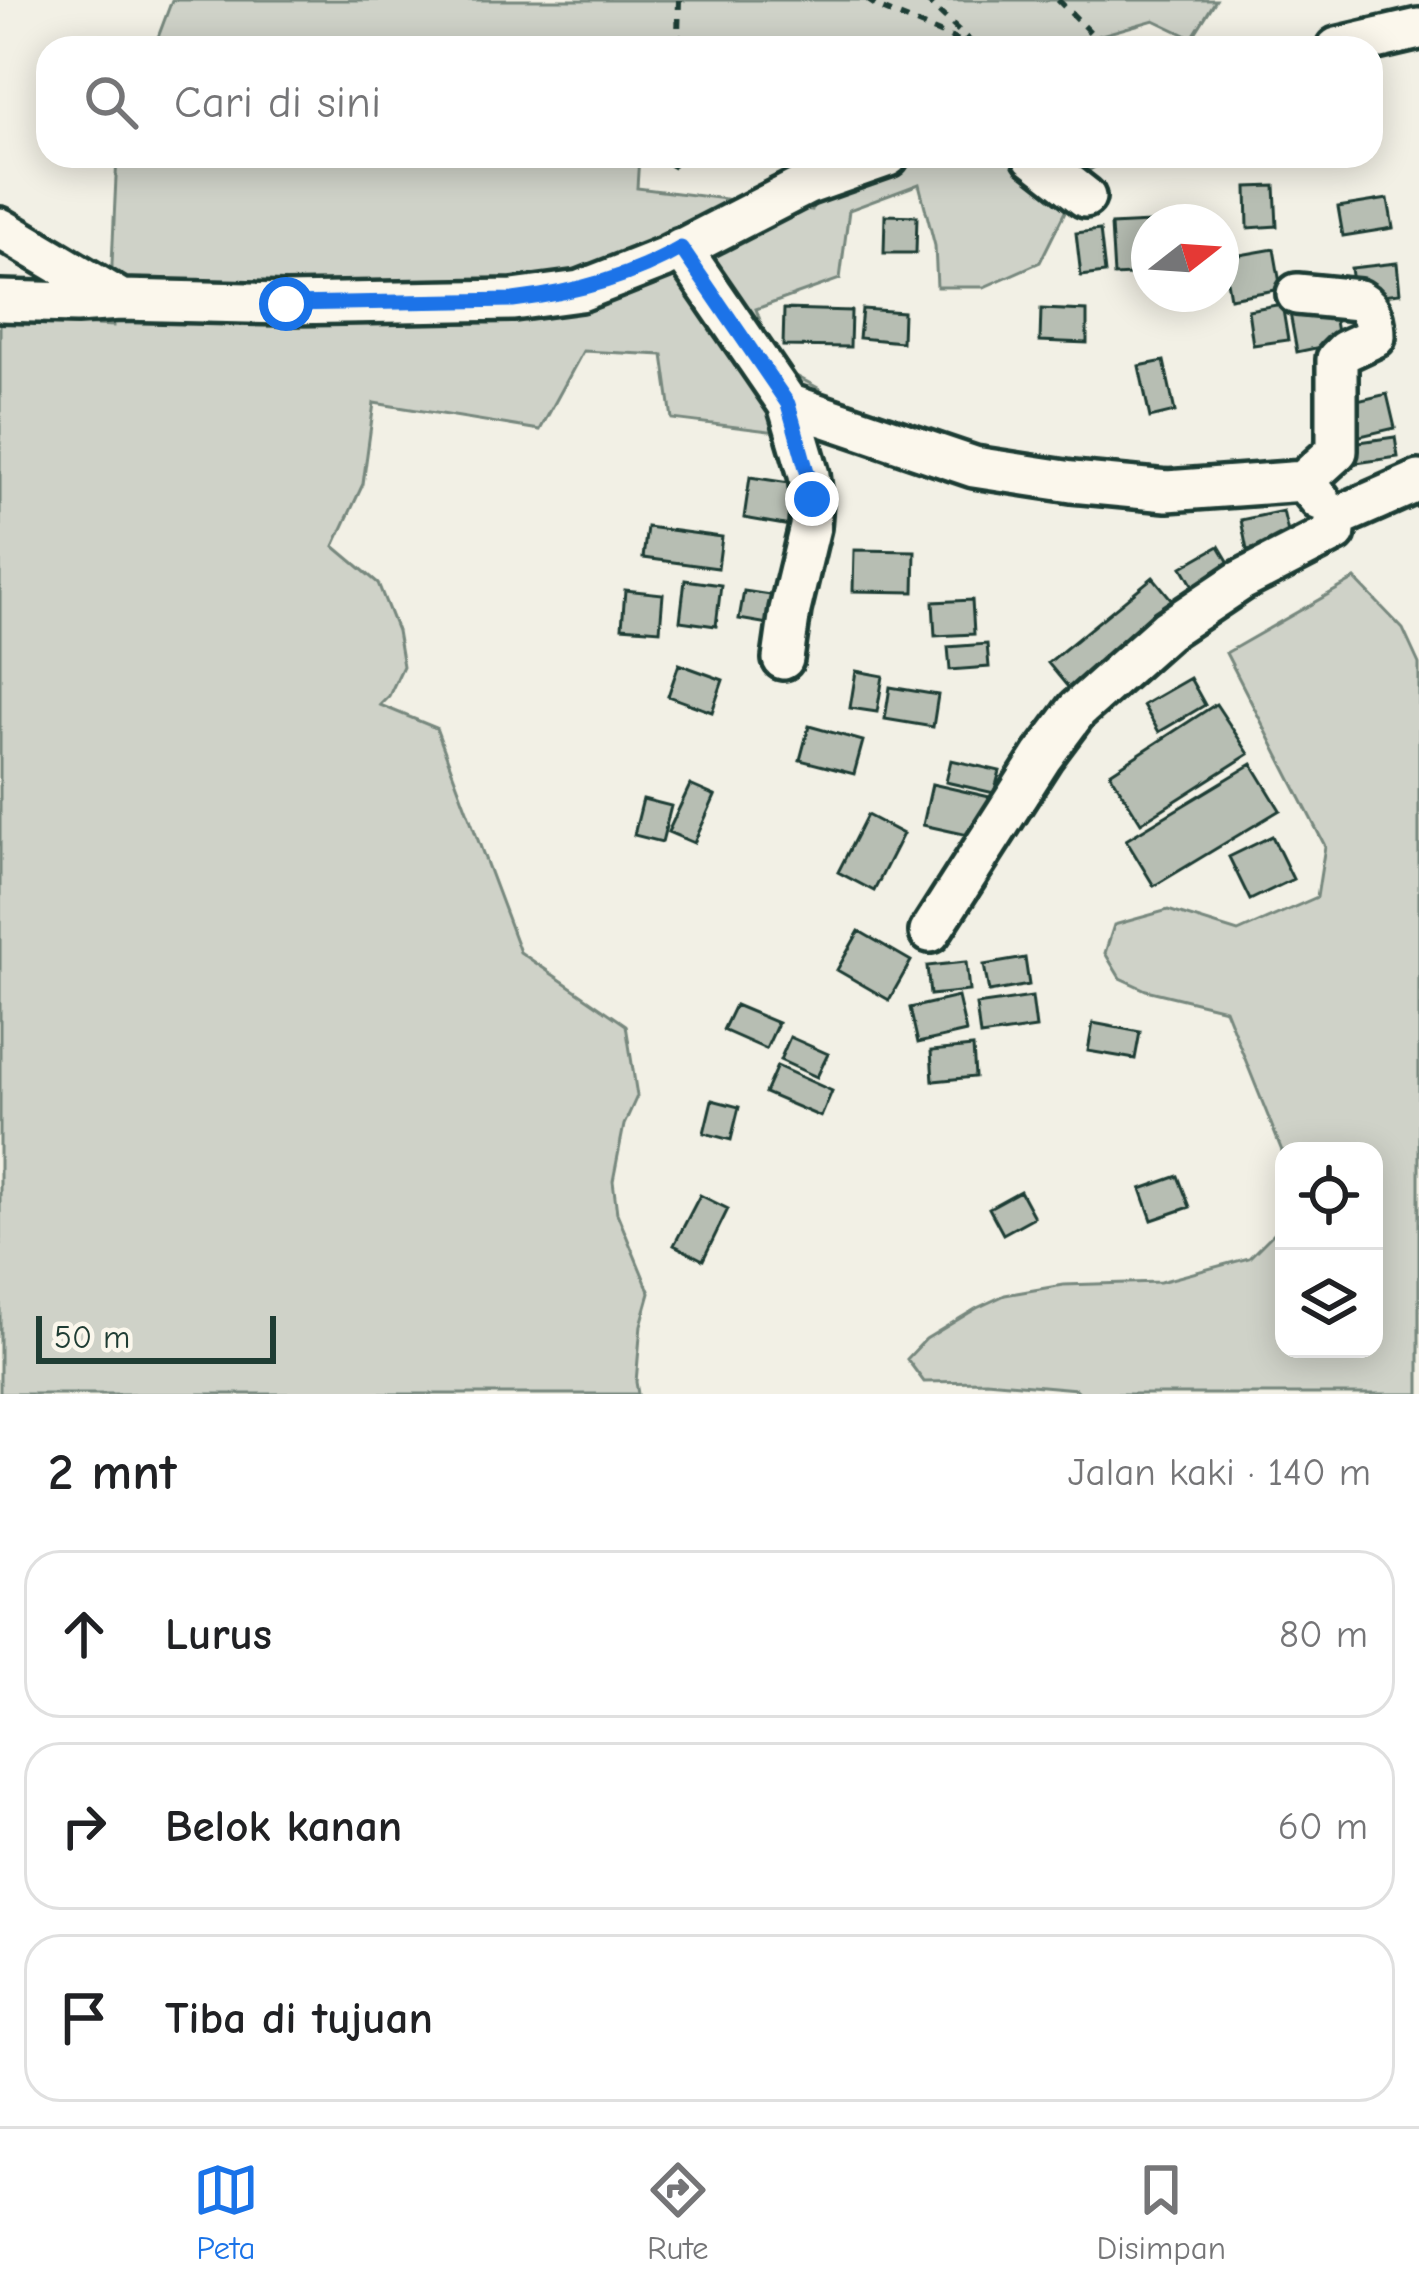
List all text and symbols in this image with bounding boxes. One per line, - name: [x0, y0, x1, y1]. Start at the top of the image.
- search box: [36, 36, 1383, 168]
- icon: search: [78, 69, 144, 135]
- text: Cari di sini: [174, 76, 381, 128]
- north arrow: [1131, 204, 1239, 312]
- route start: [259, 277, 313, 331]
- route end: [785, 472, 839, 526]
- map controls: [1275, 1142, 1383, 1358]
- button: locate: [1275, 1142, 1383, 1250]
- button: layers: [1275, 1250, 1383, 1358]
- scale bar: [36, 1310, 276, 1363]
- text: 50 m: [54, 1318, 130, 1356]
- text: 2 mnt: [48, 1443, 177, 1502]
- text: Jalan kaki · 140 m: [1068, 1450, 1371, 1495]
- icon: ahead: [51, 1601, 117, 1667]
- text: Lurus: [165, 1608, 272, 1660]
- text: 80 m: [1279, 1612, 1368, 1657]
- icon: right: [51, 1793, 117, 1859]
- text: Belok kanan: [165, 1800, 402, 1852]
- text: 60 m: [1278, 1804, 1368, 1849]
- icon: arrive: [51, 1985, 117, 2051]
- text: Tiba di tujuan: [165, 1992, 433, 2044]
- tab: Peta: [193, 2157, 259, 2267]
- tab: Rute: [645, 2157, 711, 2267]
- tab: Disimpan: [1097, 2157, 1226, 2267]

